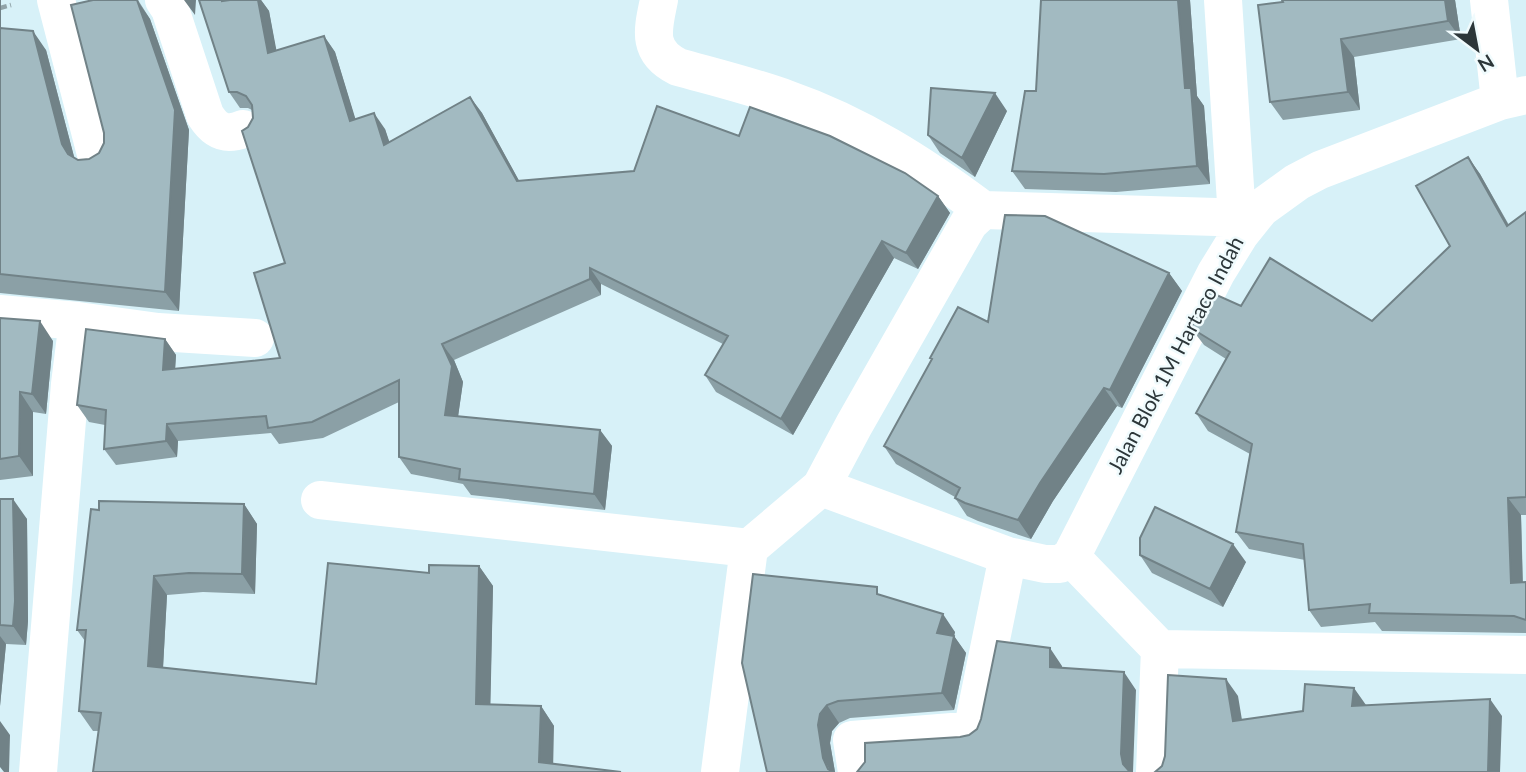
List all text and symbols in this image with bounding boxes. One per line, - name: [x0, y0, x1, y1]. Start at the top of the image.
- north arrow: [1442, 14, 1512, 84]
- text: N: [1474, 50, 1499, 77]
- street label: Jalan Blok 1M Hartaco Indah: [1101, 231, 1248, 477]

